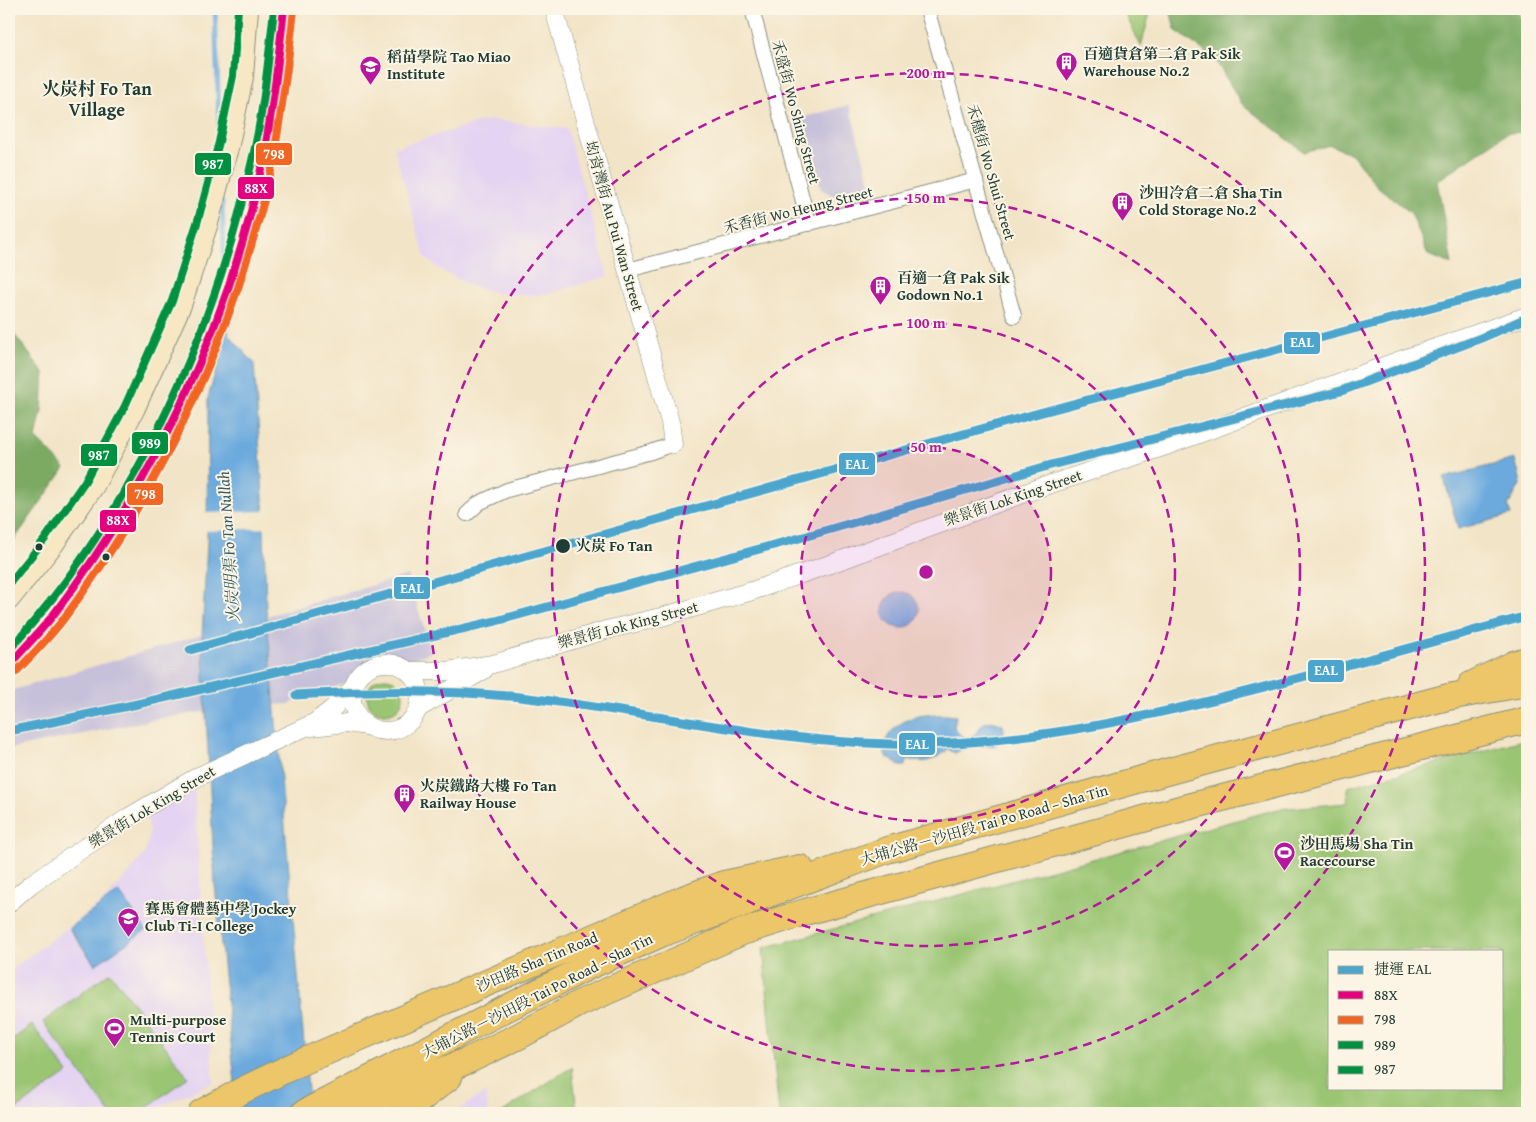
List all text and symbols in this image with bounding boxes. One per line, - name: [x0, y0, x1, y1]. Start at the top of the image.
- street label: 禾盛街 Wo Shing Street: [767, 37, 826, 187]
- place label: 百適貨倉第二倉 Pak Sik Warehouse No.2: [1083, 43, 1241, 81]
- place label: 稻苗學院 Tao Miao Institute: [387, 46, 511, 84]
- building icon: 百適貨倉第二倉 Pak Sik Warehouse No.2: [1055, 51, 1079, 82]
- school or university icon: 稻苗學院 Tao Miao Institute: [359, 54, 383, 85]
- text: 200 m: [906, 62, 946, 83]
- district label: 火炭村 Fo Tan Village: [42, 75, 152, 123]
- street label: 禾穗街 Wo Shui Street: [962, 101, 1021, 243]
- street label: 㘭背灣街 Au Pui Wan Street: [580, 138, 649, 314]
- line badge: 798: [255, 142, 293, 166]
- text: 798: [263, 144, 285, 164]
- line badge: 987: [194, 152, 232, 176]
- text: 987: [202, 154, 224, 174]
- line badge: 88X: [237, 176, 275, 200]
- text: 88X: [244, 178, 268, 198]
- street label: 禾香街 Wo Heung Street: [721, 181, 876, 238]
- place label: 沙田冷倉二倉 Sha Tin Cold Storage No.2: [1139, 182, 1283, 220]
- text: 150 m: [906, 187, 946, 208]
- building icon: 沙田冷倉二倉 Sha Tin Cold Storage No.2: [1111, 190, 1135, 221]
- place label: 百適一倉 Pak Sik Godown No.1: [897, 267, 1010, 305]
- building icon: 百適一倉 Pak Sik Godown No.1: [869, 275, 893, 306]
- text: 100 m: [906, 312, 946, 333]
- line badge: EAL: [1283, 331, 1321, 355]
- text: EAL: [1290, 332, 1315, 352]
- line badge: 989: [131, 431, 169, 455]
- text: 989: [139, 433, 161, 453]
- text: 50 m: [910, 436, 942, 457]
- line badge: 987: [80, 443, 118, 467]
- text: 987: [88, 445, 110, 465]
- line badge: EAL: [838, 452, 876, 476]
- text: EAL: [845, 454, 870, 474]
- street label: 樂景街 Lok King Street: [941, 464, 1085, 531]
- water label: 火炭明渠 Fo Tan Nullah: [211, 471, 245, 623]
- line badge: 798: [126, 482, 164, 506]
- text: 798: [134, 484, 156, 504]
- line badge: 88X: [99, 509, 137, 533]
- text: 88X: [106, 510, 130, 530]
- place label: 火炭 Fo Tan: [576, 535, 653, 556]
- marker: 火炭 Fo Tan: [554, 537, 572, 555]
- unlabelled marker: [34, 542, 44, 552]
- unlabelled marker: [101, 552, 111, 562]
- centre of rings: [917, 563, 935, 581]
- line badge: EAL: [393, 576, 431, 600]
- text: EAL: [400, 578, 425, 598]
- street label: 樂景街 Lok King Street: [555, 596, 701, 653]
- line badge: EAL: [1307, 659, 1345, 683]
- text: EAL: [1314, 660, 1339, 680]
- line badge: EAL: [898, 732, 936, 756]
- text: EAL: [905, 734, 930, 754]
- street label: 樂景街 Lok King Street: [84, 760, 220, 853]
- place label: 火炭鐵路大樓 Fo Tan Railway House: [420, 775, 557, 813]
- street label: 大埔公路－沙田段 Tai Po Road – Sha Tin: [857, 779, 1111, 870]
- building icon: 火炭鐵路大樓 Fo Tan Railway House: [392, 783, 416, 814]
- place label: 沙田馬場 Sha Tin Racecourse: [1300, 833, 1414, 871]
- sports icon: 沙田馬場 Sha Tin Racecourse: [1272, 841, 1296, 872]
- place label: 賽馬會體藝中學 Jockey Club Ti-I College: [145, 898, 297, 936]
- school or university icon: 賽馬會體藝中學 Jockey Club Ti-I College: [117, 906, 141, 937]
- street label: 沙田路 Sha Tin Road: [473, 926, 601, 997]
- street label: 大埔公路－沙田段 Tai Po Road – Sha Tin: [417, 928, 657, 1063]
- legend: [1328, 950, 1504, 1090]
- text: 捷運 EAL: [1374, 958, 1432, 979]
- text: 88X: [1374, 984, 1398, 1005]
- text: 798: [1374, 1008, 1396, 1029]
- place label: Multi-purpose Tennis Court: [130, 1009, 226, 1047]
- sports icon: Multi-purpose Tennis Court: [102, 1017, 126, 1048]
- text: 989: [1374, 1034, 1396, 1055]
- text: 987: [1374, 1058, 1396, 1079]

